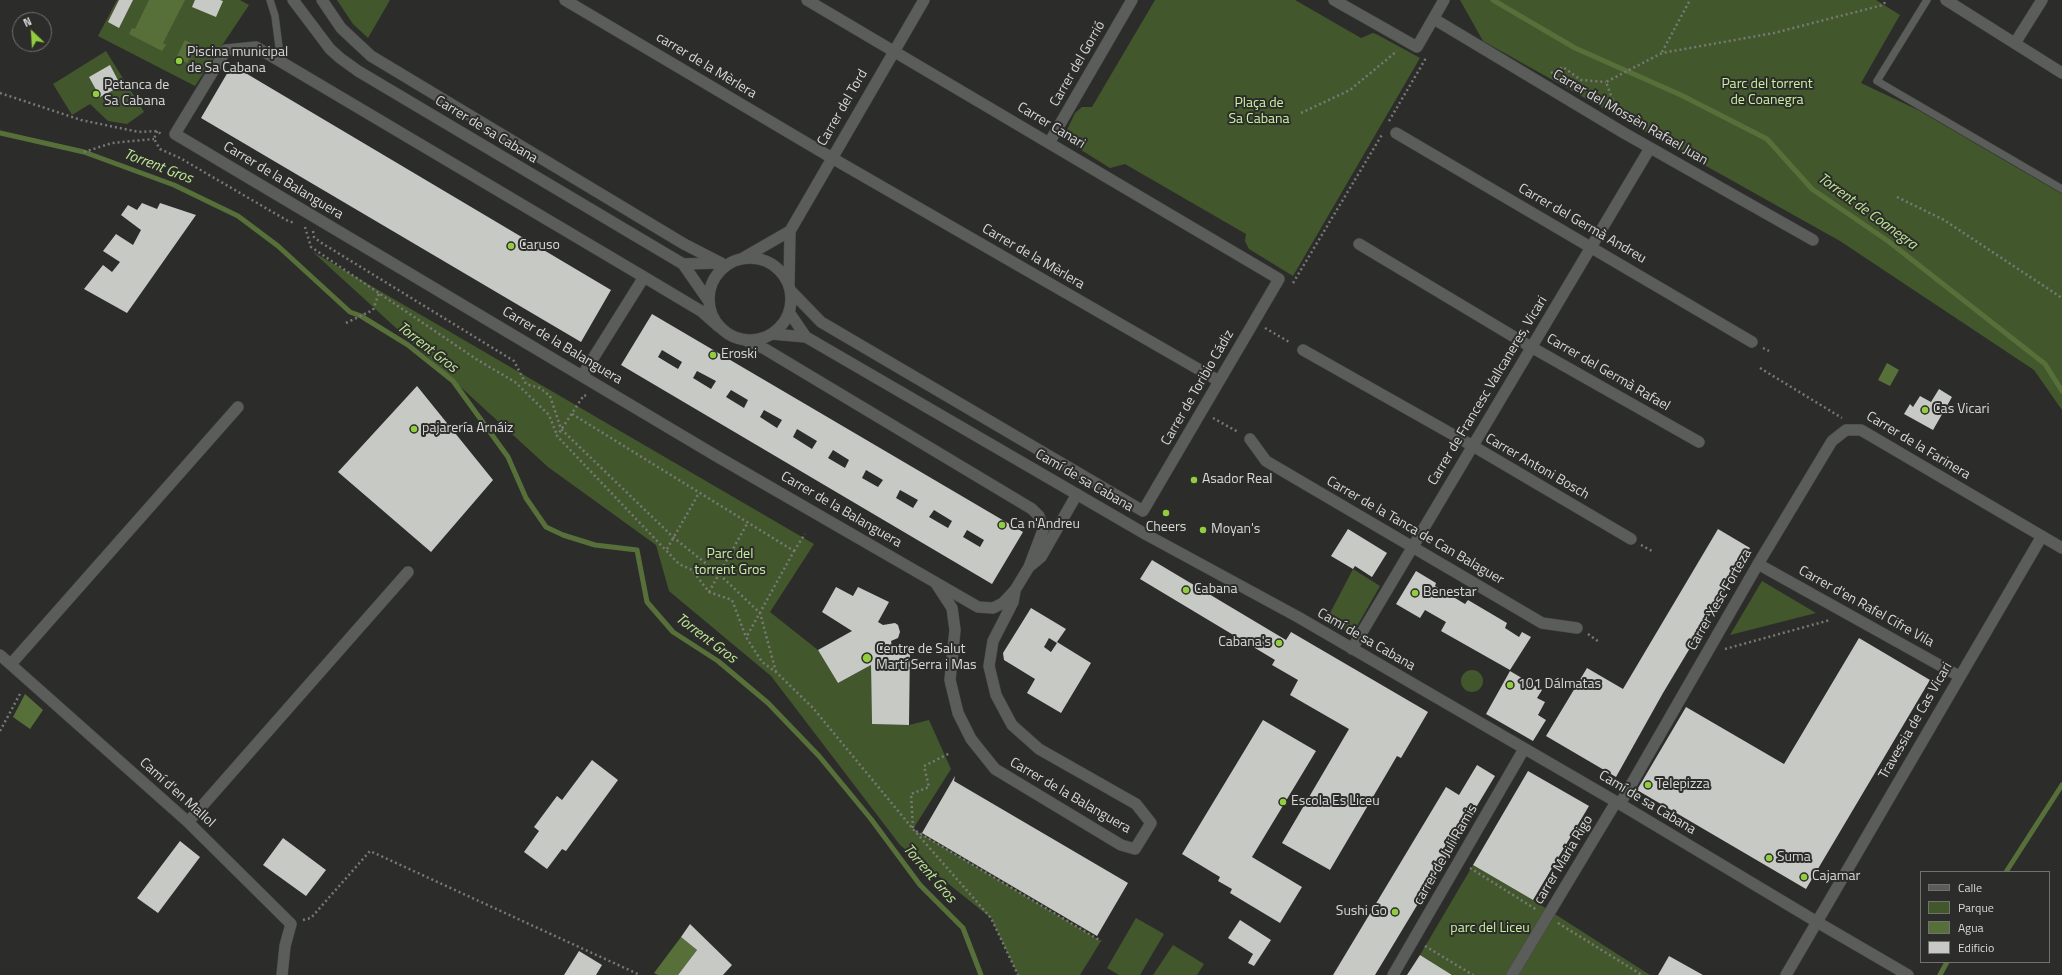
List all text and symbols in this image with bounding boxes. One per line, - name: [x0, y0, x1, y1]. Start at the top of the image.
- north arrow: [12, 12, 52, 52]
- text: N: [21, 13, 34, 31]
- street label: Carrer del Gorrió: [1047, 18, 1109, 110]
- street label: carrer de la Mèrlera: [653, 29, 759, 103]
- place label: Piscina municipal de Sa Cabana: [187, 45, 288, 78]
- marker: Piscina municipal de Sa Cabana: [174, 56, 184, 66]
- street label: Carrer del Tord: [814, 67, 872, 149]
- street label: Carrer del Mossèn Rafael Juan: [1549, 67, 1711, 169]
- park label: Parc del torrent de Coanegra: [1721, 77, 1813, 110]
- place label: Petanca de Sa Cabana: [104, 78, 169, 110]
- marker: Petanca de Sa Cabana: [91, 89, 101, 99]
- street label: Carrer de sa Cabana: [432, 93, 540, 167]
- park label: Plaça de Sa Cabana: [1228, 96, 1290, 128]
- street label: Carrer Canari: [1014, 99, 1088, 153]
- street label: Carrer de la Balanguera: [220, 139, 346, 223]
- water label: Torrent Gros: [121, 146, 195, 188]
- water label: Torrent de Coanegra: [1814, 170, 1920, 254]
- street label: Carrer del Germà Andreu: [1515, 181, 1649, 267]
- street label: Carrer de la Mèrlera: [979, 221, 1087, 293]
- place label: Caruso: [519, 238, 560, 254]
- marker: Caruso: [506, 241, 516, 251]
- street label: Carrer de Francesc Vallcaneres, Vicari: [1425, 293, 1551, 489]
- street label: Carrer de la Balanguera: [499, 304, 625, 388]
- water label: Torrent Gros: [393, 319, 461, 377]
- street label: Carrer de Toribio Cádiz: [1158, 327, 1238, 449]
- street label: Carrer del Germà Rafael: [1543, 331, 1673, 415]
- place label: Eroski: [721, 347, 757, 363]
- marker: Eroski: [708, 350, 718, 360]
- place label: Cas Vicari: [1933, 402, 1989, 418]
- marker: Cas Vicari: [1920, 405, 1930, 415]
- street label: Carrer de la Farinera: [1863, 408, 1973, 484]
- place label: pajarería Arnáiz: [422, 421, 513, 437]
- marker: pajarería Arnáiz: [409, 424, 419, 434]
- street label: Carrer Antoni Bosch: [1482, 430, 1592, 504]
- street label: Camí de sa Cabana: [1032, 446, 1136, 516]
- street label: Carrer de la Balanguera: [777, 468, 905, 552]
- place label: Asador Real: [1202, 472, 1272, 488]
- street label: Carrer de la Tanca de Can Balaguer: [1323, 473, 1507, 589]
- marker: Asador Real: [1189, 475, 1199, 485]
- marker: Cheers: [1161, 508, 1171, 518]
- place label: Ca n'Andreu: [1010, 517, 1080, 533]
- marker: Ca n'Andreu: [997, 520, 1007, 530]
- place label: Cheers: [1146, 520, 1186, 536]
- place label: Moyan's: [1211, 522, 1260, 538]
- marker: Moyan's: [1198, 525, 1208, 535]
- street label: Carrer Xesc Forteza: [1684, 546, 1756, 654]
- park label: Parc del torrent Gros: [694, 547, 766, 580]
- street label: Carrer d'en Rafel Cifre Vila: [1795, 563, 1937, 651]
- place label: Cabana: [1194, 582, 1238, 598]
- marker: Cabana: [1181, 585, 1191, 595]
- place label: Benestar: [1423, 585, 1477, 601]
- marker: Benestar: [1410, 588, 1420, 598]
- street label: Camí de sa Cabana: [1314, 605, 1418, 675]
- water label: Torrent Gros: [672, 610, 740, 668]
- place label: Cabana's: [1218, 635, 1271, 651]
- marker: Cabana's: [1274, 638, 1284, 648]
- place label: Centre de Salut Martí Serra i Mas: [876, 642, 977, 674]
- marker: Centre de Salut Martí Serra i Mas: [861, 652, 873, 664]
- street label: Travessia de Cas Vicari: [1876, 660, 1956, 782]
- place label: 101 Dálmatas: [1518, 677, 1601, 693]
- marker: 101 Dálmatas: [1505, 680, 1515, 690]
- street label: Carrer de la Balanguera: [1006, 754, 1134, 838]
- street label: Camí d'en Mallol: [136, 755, 218, 831]
- street label: Camí de sa Cabana: [1595, 767, 1699, 839]
- place label: Telepizza: [1656, 777, 1710, 793]
- marker: Telepizza: [1643, 780, 1653, 790]
- place label: Escola Es Liceu: [1291, 794, 1380, 810]
- marker: Escola Es Liceu: [1278, 797, 1288, 807]
- street label: carrer de Juli Ramis: [1410, 802, 1482, 908]
- street label: carrer Maria Rigo: [1531, 813, 1597, 907]
- water label: Torrent Gros: [899, 841, 959, 907]
- place label: Suma: [1777, 850, 1811, 866]
- marker: Suma: [1764, 853, 1774, 863]
- place label: Cajamar: [1812, 869, 1860, 885]
- legend: [1920, 871, 2050, 963]
- marker: Cajamar: [1799, 872, 1809, 882]
- text: Calle: [1958, 878, 1982, 897]
- text: Parque: [1958, 898, 1994, 917]
- place label: Sushi Go: [1336, 904, 1387, 920]
- marker: Sushi Go: [1390, 907, 1400, 917]
- text: Agua: [1958, 918, 1984, 937]
- park label: parc del Liceu: [1450, 921, 1530, 937]
- text: Edificio: [1958, 938, 1994, 957]

